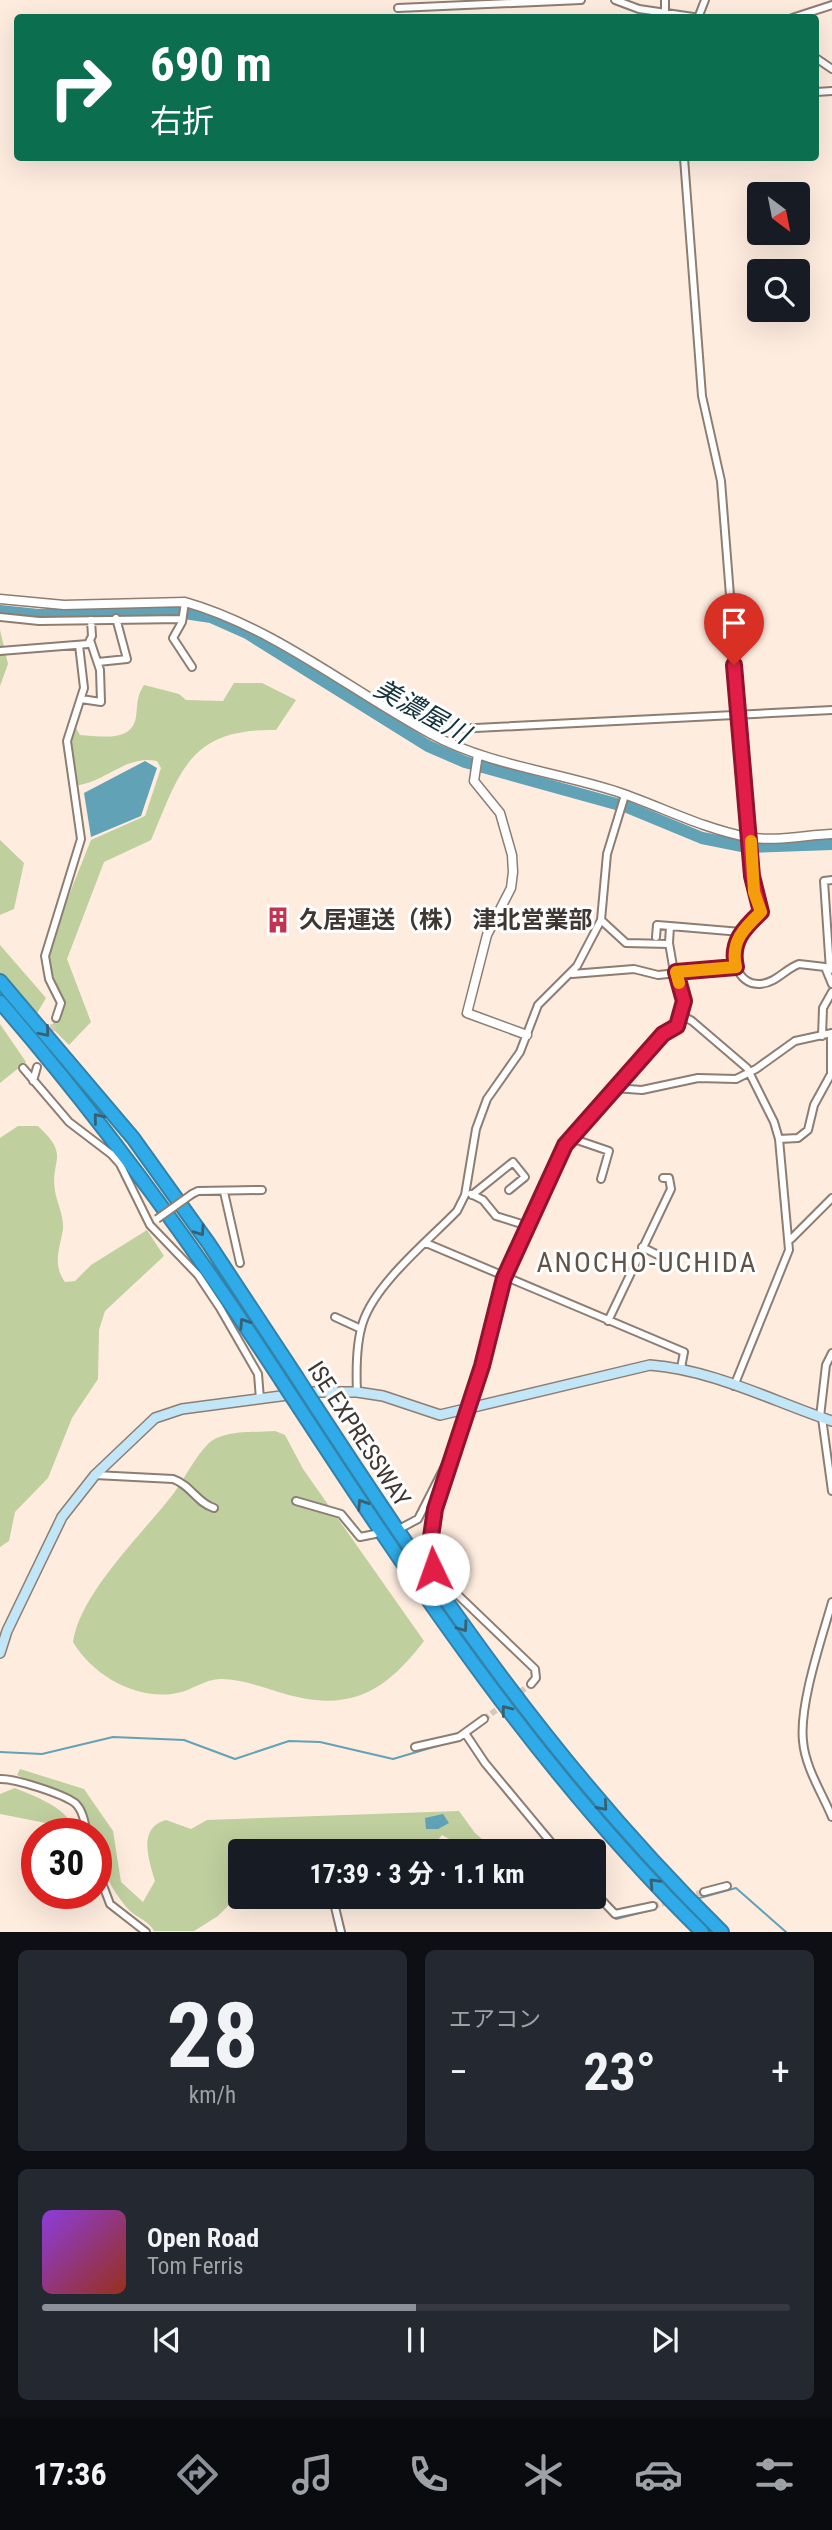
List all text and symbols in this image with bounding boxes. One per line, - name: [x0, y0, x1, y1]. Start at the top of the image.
- text: 690 m: [150, 36, 272, 93]
- icon: right: [35, 42, 126, 133]
- text: 右折: [150, 102, 214, 140]
- north arrow: [747, 182, 810, 245]
- map controls: [747, 182, 810, 322]
- button: search: [747, 259, 810, 322]
- pin: [704, 593, 764, 665]
- icon: arrive: [715, 604, 753, 642]
- water label: 美濃屋川: [369, 673, 477, 751]
- building icon: 久居運送（株） 津北営業部: [263, 905, 293, 935]
- place label: 久居運送（株） 津北営業部: [299, 906, 593, 934]
- one-way arrow: [37, 1024, 49, 1037]
- one-way arrow: [93, 1114, 106, 1126]
- one-way arrow: [192, 1223, 204, 1236]
- district label: ANOCHO-UCHIDA: [536, 1246, 758, 1279]
- one-way arrow: [240, 1318, 252, 1331]
- street label: ISE EXPRESSWAY: [302, 1356, 416, 1512]
- one-way arrow: [357, 1498, 370, 1511]
- position arrow: [396, 1532, 470, 1606]
- one-way arrow: [454, 1619, 467, 1632]
- one-way arrow: [502, 1705, 515, 1718]
- one-way arrow: [595, 1797, 607, 1810]
- speed limit sign: 30: [21, 1818, 112, 1909]
- text: 17:39 · 3 分 · 1.1 km: [309, 1859, 525, 1889]
- one-way arrow: [650, 1878, 662, 1891]
- text: 28: [167, 1983, 258, 2089]
- text: エアコン: [449, 2006, 541, 2033]
- text: 23°: [583, 2042, 656, 2103]
- text: −: [449, 2050, 468, 2094]
- text: +: [771, 2050, 790, 2094]
- text: km/h: [189, 2082, 236, 2109]
- text: Open Road: [147, 2223, 259, 2253]
- text: Tom Ferris: [147, 2253, 243, 2280]
- icon: previous: [148, 2321, 186, 2359]
- icon: pause: [397, 2321, 435, 2359]
- icon: next: [646, 2321, 684, 2359]
- icon: directions: [173, 2450, 222, 2499]
- icon: music: [288, 2450, 337, 2499]
- icon: phone: [404, 2450, 453, 2499]
- icon: climate: [519, 2450, 568, 2499]
- icon: car: [634, 2450, 683, 2499]
- icon: filters: [750, 2450, 799, 2499]
- text: 17:36: [33, 2455, 107, 2493]

